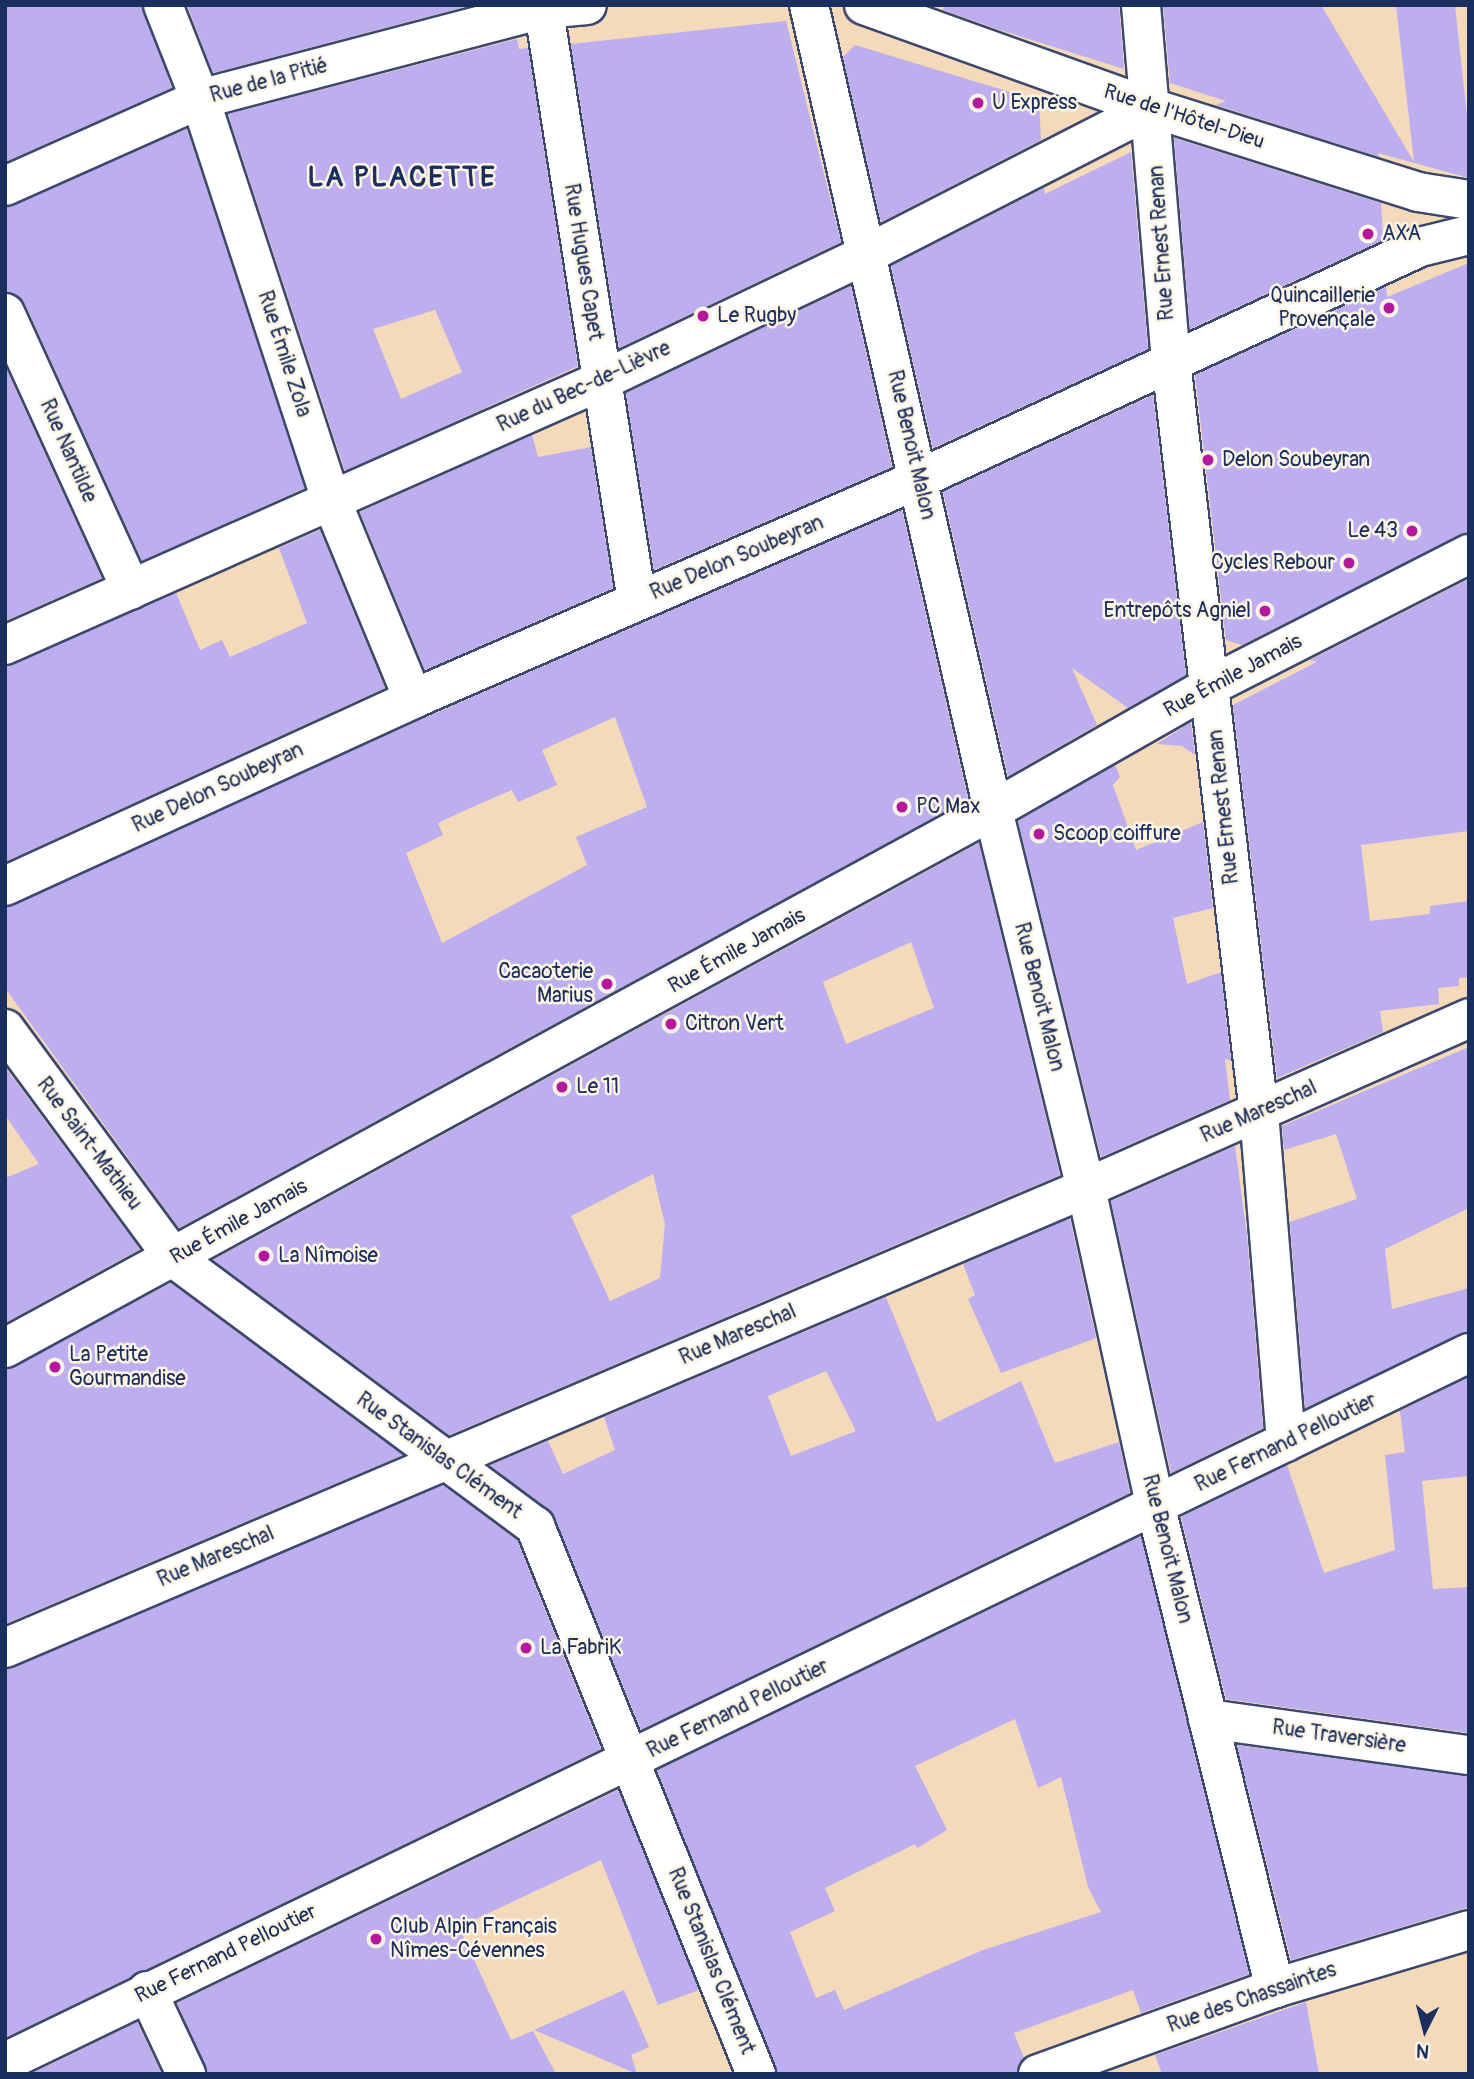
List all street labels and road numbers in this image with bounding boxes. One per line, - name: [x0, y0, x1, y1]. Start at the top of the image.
- street label: Rue de la Pitié: [207, 53, 331, 109]
- street label: Rue de l'Hôtel-Dieu: [1100, 79, 1268, 155]
- street label: Rue Ernest Renan: [1144, 164, 1180, 322]
- street label: Rue Hugues Capet: [558, 182, 608, 342]
- street label: Rue Émile Zola: [252, 288, 316, 420]
- street label: Rue du Bec-de-Lièvre: [493, 336, 675, 438]
- street label: Rue Benoit Malon: [882, 368, 940, 522]
- street label: Rue Nantilde: [34, 395, 102, 507]
- street label: Rue Delon Soubeyran: [647, 510, 827, 606]
- street label: Rue Émile Jamais: [1160, 629, 1306, 723]
- street label: Rue Ernest Renan: [1203, 728, 1245, 886]
- street label: Rue Delon Soubeyran: [128, 737, 308, 839]
- street label: Rue Émile Jamais: [664, 903, 810, 999]
- street label: Rue Benoit Malon: [1008, 920, 1070, 1074]
- street label: Rue Saint-Mathieu: [31, 1073, 147, 1215]
- street label: Rue Mareschal: [1197, 1075, 1321, 1149]
- street label: Rue Émile Jamais: [166, 1174, 312, 1270]
- street label: Rue Mareschal: [676, 1299, 800, 1371]
- street label: Rue Stanislas Clément: [351, 1387, 527, 1525]
- street label: Rue Fernand Pelloutier: [1191, 1388, 1381, 1498]
- street label: Rue Benoit Malon: [1136, 1472, 1198, 1626]
- street label: Rue Mareschal: [154, 1521, 278, 1593]
- street label: Rue Fernand Pelloutier: [643, 1654, 833, 1764]
- street label: Rue Traversière: [1270, 1715, 1408, 1759]
- street label: Rue Stanislas Clément: [662, 1864, 760, 2058]
- street label: Rue Fernand Pelloutier: [131, 1899, 321, 2009]
- street label: Rue des Chassaintes: [1164, 1957, 1340, 2039]

